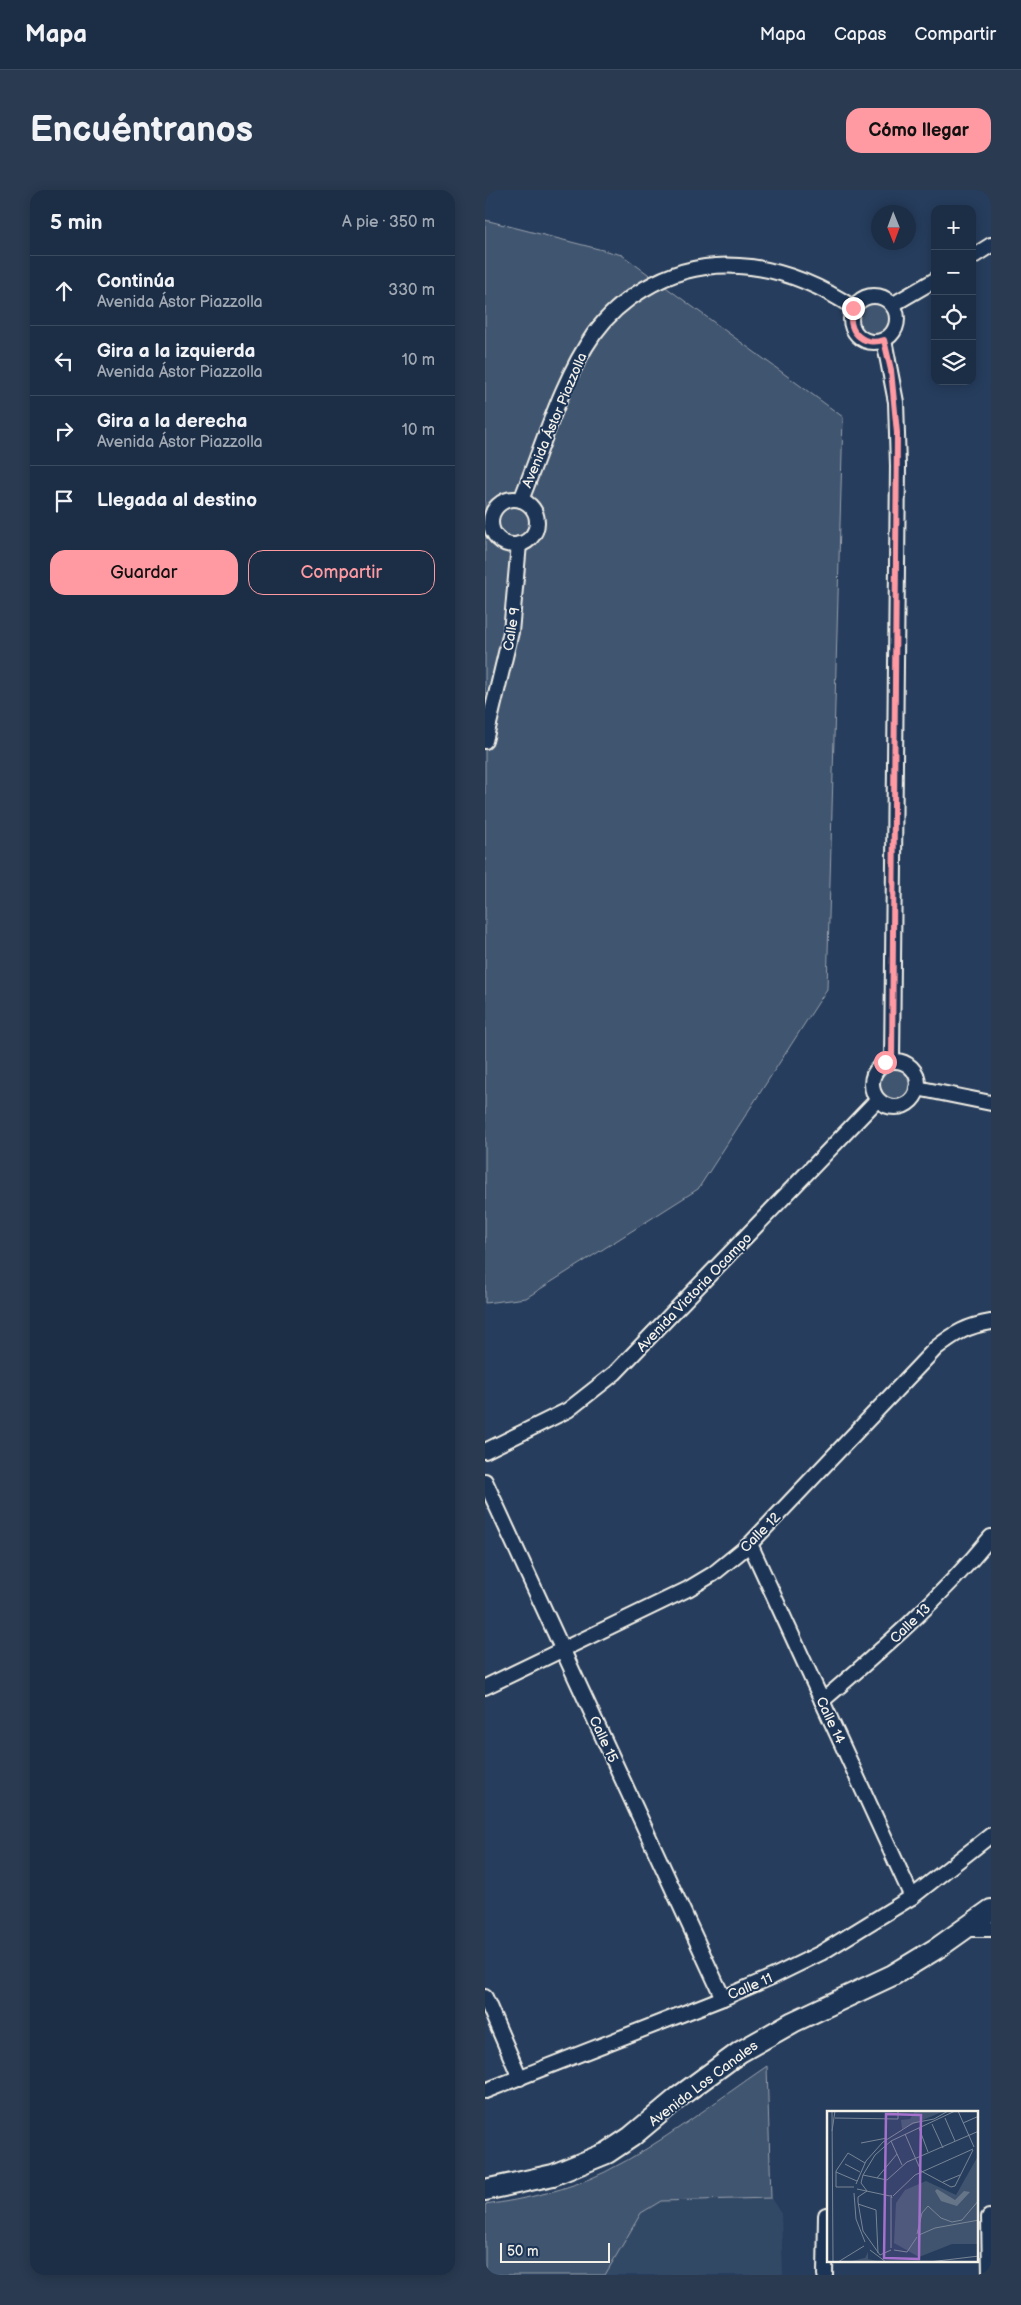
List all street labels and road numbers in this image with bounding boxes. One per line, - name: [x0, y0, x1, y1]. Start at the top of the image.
- street label: Avenida Ástor Piazzolla: [517, 350, 591, 490]
- street label: Calle 9: [500, 606, 523, 652]
- street label: Avenida Victoria Ocampo: [633, 1229, 755, 1355]
- street label: Calle 12: [737, 1508, 784, 1556]
- street label: Calle 13: [886, 1600, 934, 1647]
- street label: Calle 14: [812, 1694, 849, 1747]
- street label: Calle 15: [585, 1713, 622, 1765]
- street label: Calle 11: [725, 1969, 775, 2003]
- street label: Avenida Los Canales: [645, 2037, 761, 2130]

